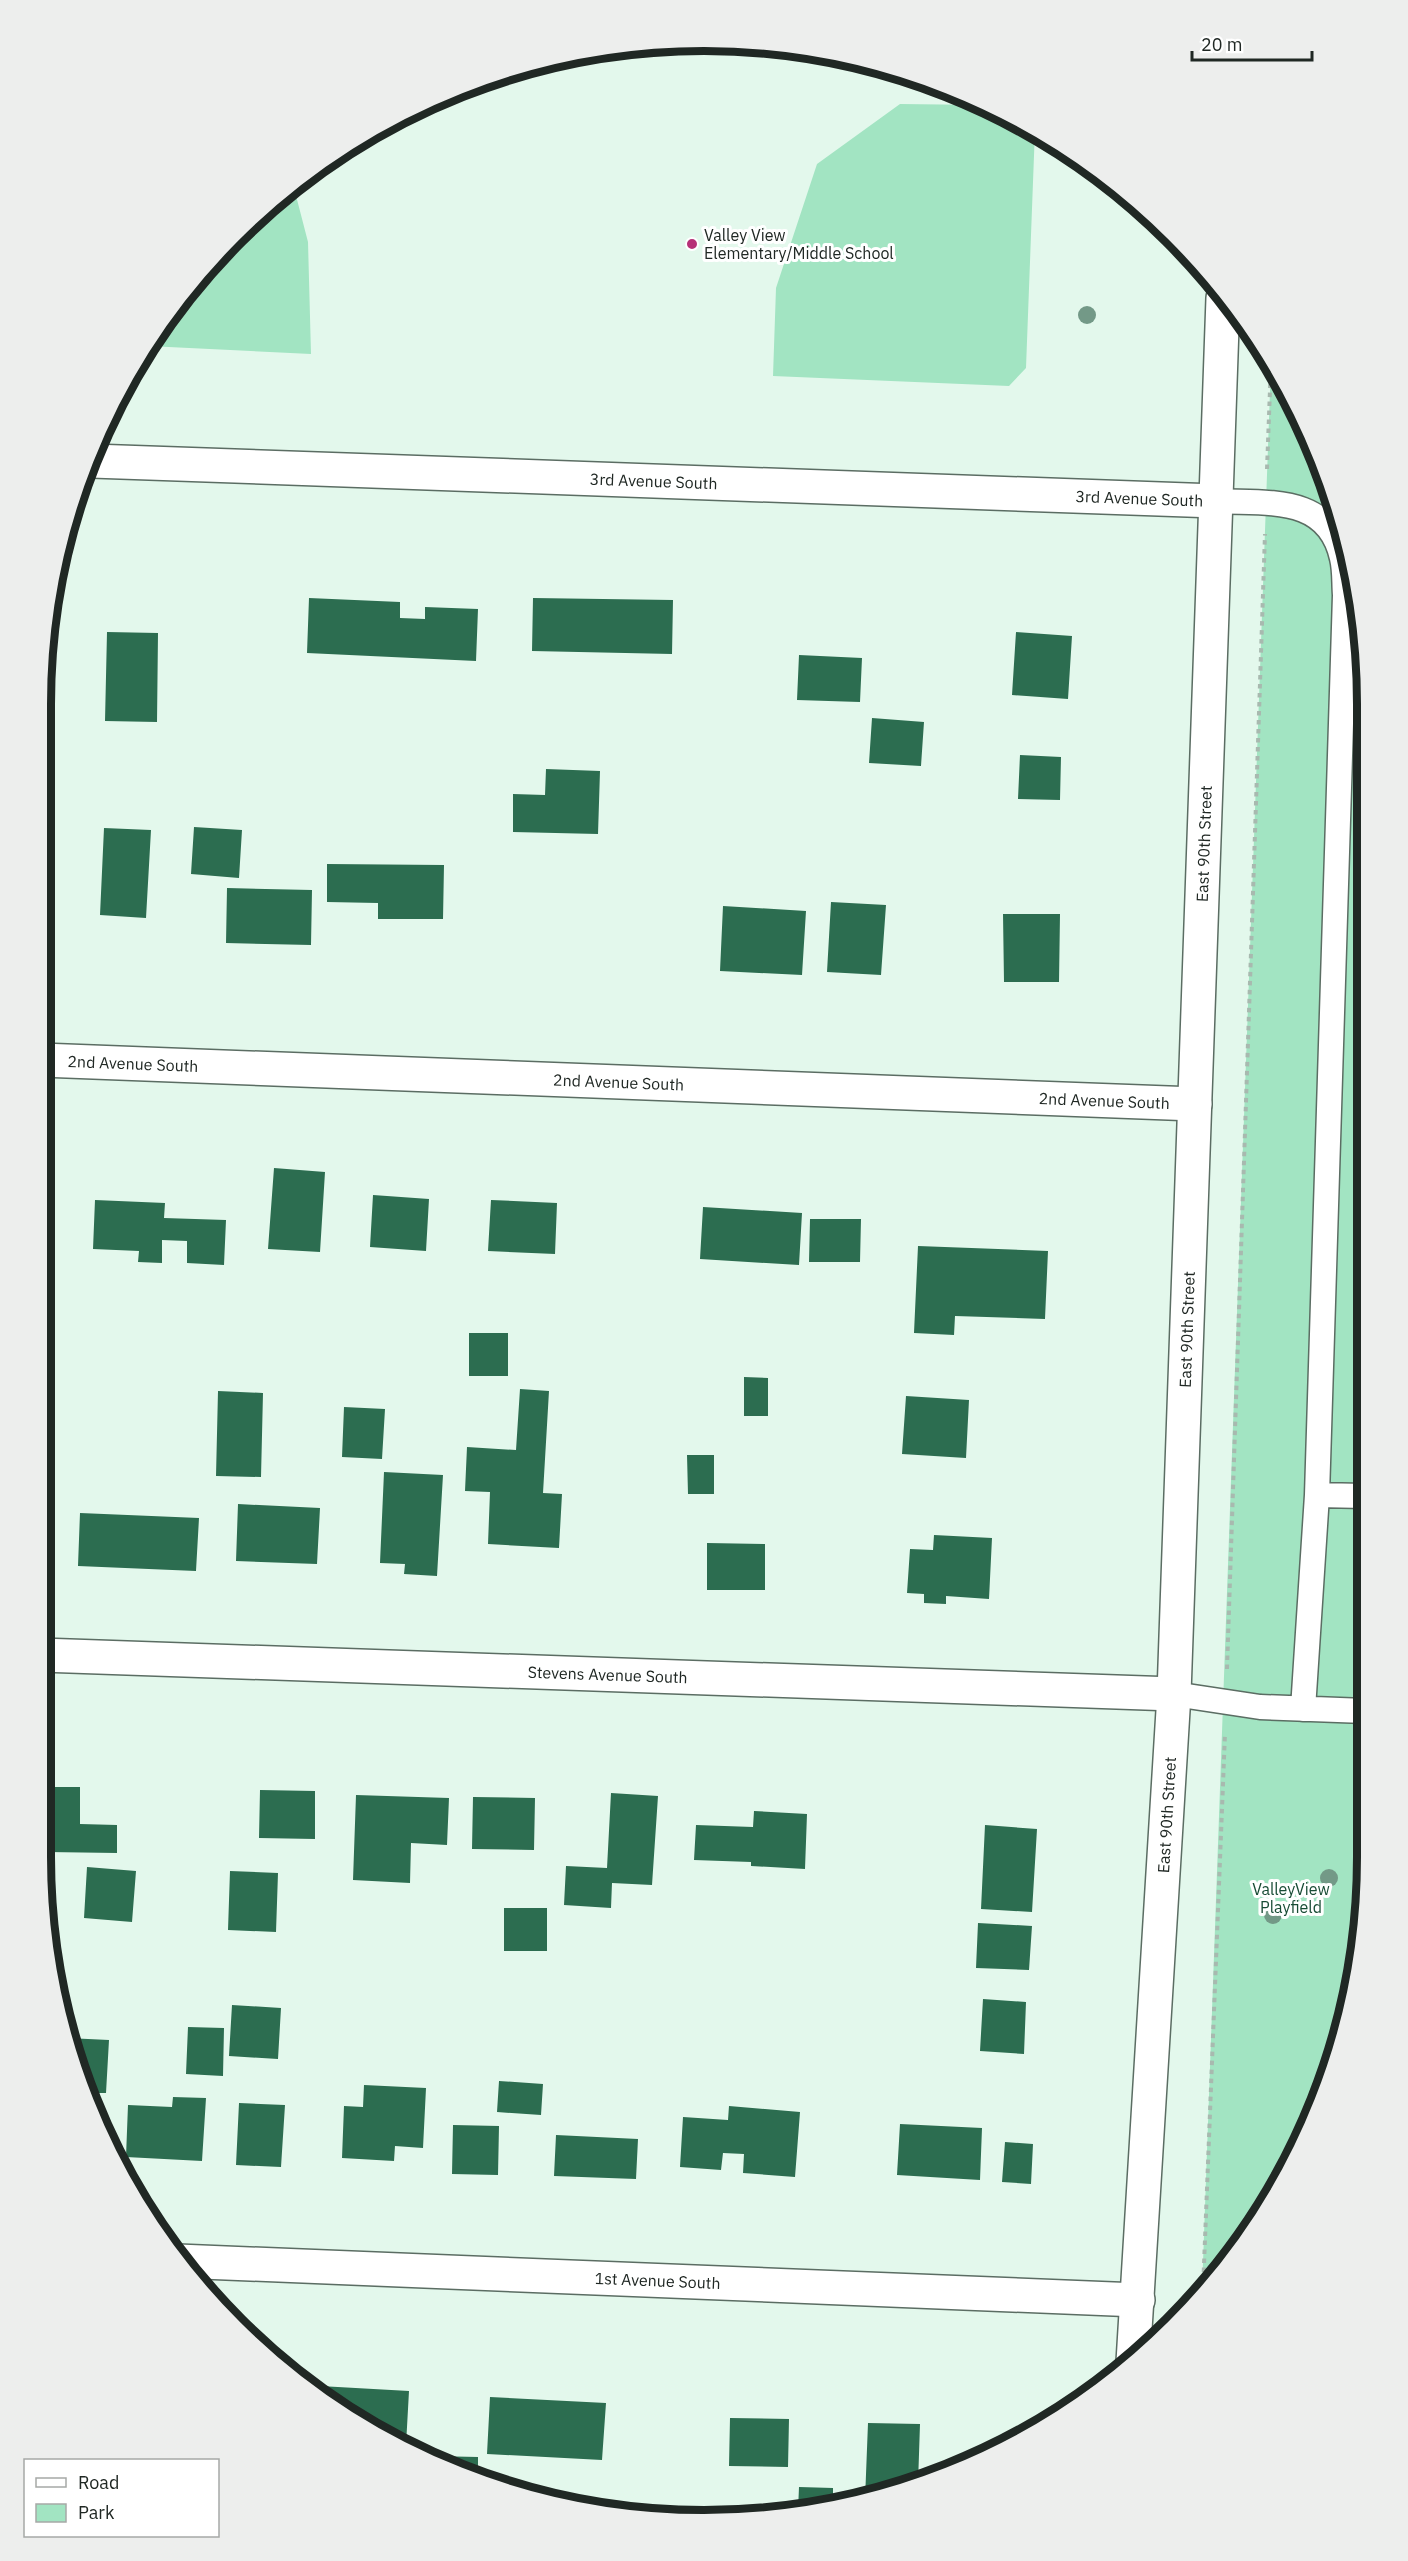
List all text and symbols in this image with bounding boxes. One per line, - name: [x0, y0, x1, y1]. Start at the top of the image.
- scale bar: [1192, 24, 1312, 62]
- text: 20 m: [1201, 33, 1243, 56]
- place label: Valley View Elementary/Middle School: [704, 225, 894, 263]
- marker: Valley View Elementary/Middle School: [685, 237, 699, 251]
- street label: 3rd Avenue South: [589, 469, 718, 493]
- street label: 3rd Avenue South: [1075, 486, 1204, 511]
- street label: East 90th Street: [1192, 785, 1216, 902]
- street label: 2nd Avenue South: [67, 1051, 199, 1076]
- street label: 2nd Avenue South: [553, 1070, 684, 1095]
- street label: 2nd Avenue South: [1038, 1088, 1170, 1113]
- street label: East 90th Street: [1175, 1271, 1199, 1388]
- street label: Stevens Avenue South: [527, 1662, 688, 1687]
- street label: East 90th Street: [1153, 1756, 1180, 1874]
- park label: ValleyView Playfield: [1252, 1879, 1330, 1917]
- street label: 1st Avenue South: [594, 2268, 721, 2293]
- legend: [24, 2459, 219, 2537]
- text: Road: [78, 2471, 119, 2494]
- text: Park: [78, 2501, 115, 2524]

